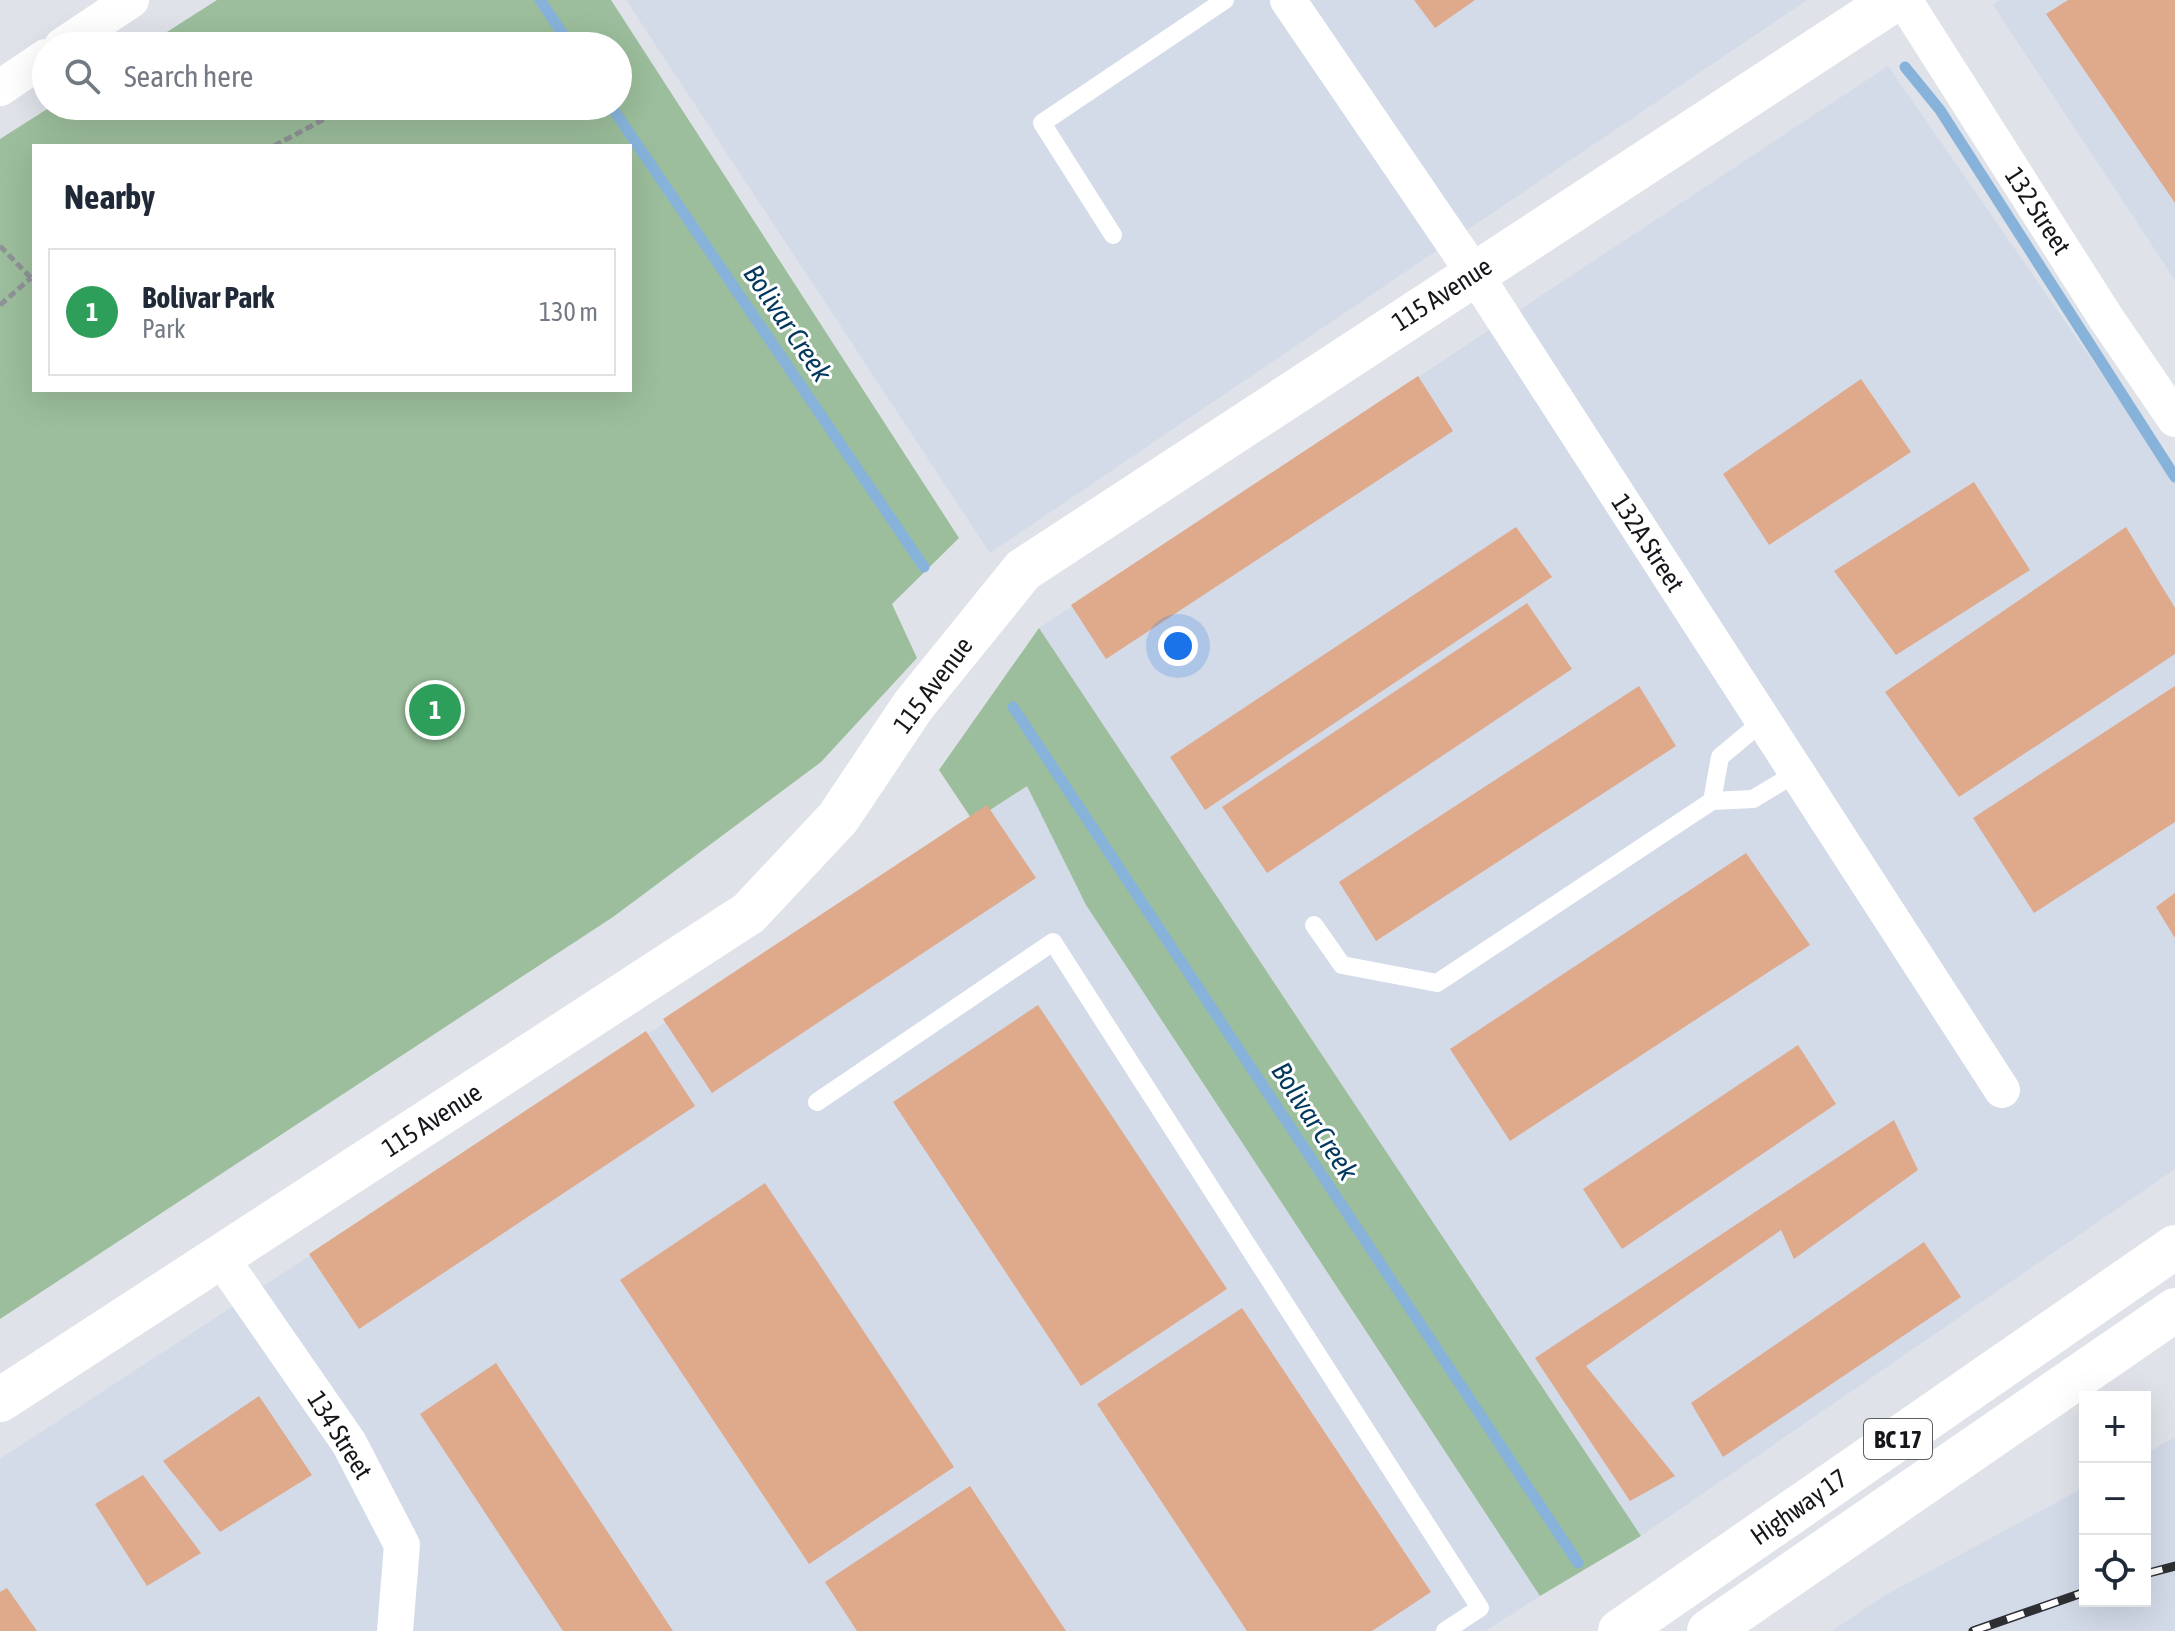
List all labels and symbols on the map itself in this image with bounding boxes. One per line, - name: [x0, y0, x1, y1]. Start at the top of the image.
- street label: 132 Street: [1999, 162, 2077, 260]
- street label: 115 Avenue: [1387, 251, 1497, 337]
- water label: Bolivar Creek: [737, 259, 839, 388]
- street label: 132A Street: [1605, 489, 1691, 597]
- your location: [1158, 626, 1198, 666]
- street label: 115 Avenue: [887, 631, 979, 739]
- pin: 1: [409, 680, 461, 740]
- water label: Bolivar Creek: [1265, 1056, 1365, 1186]
- street label: 115 Avenue: [377, 1077, 487, 1163]
- street label: 134 Street: [302, 1386, 378, 1484]
- road number: BC 17: [1864, 1419, 1932, 1459]
- street label: Highway 17: [1745, 1463, 1853, 1551]

